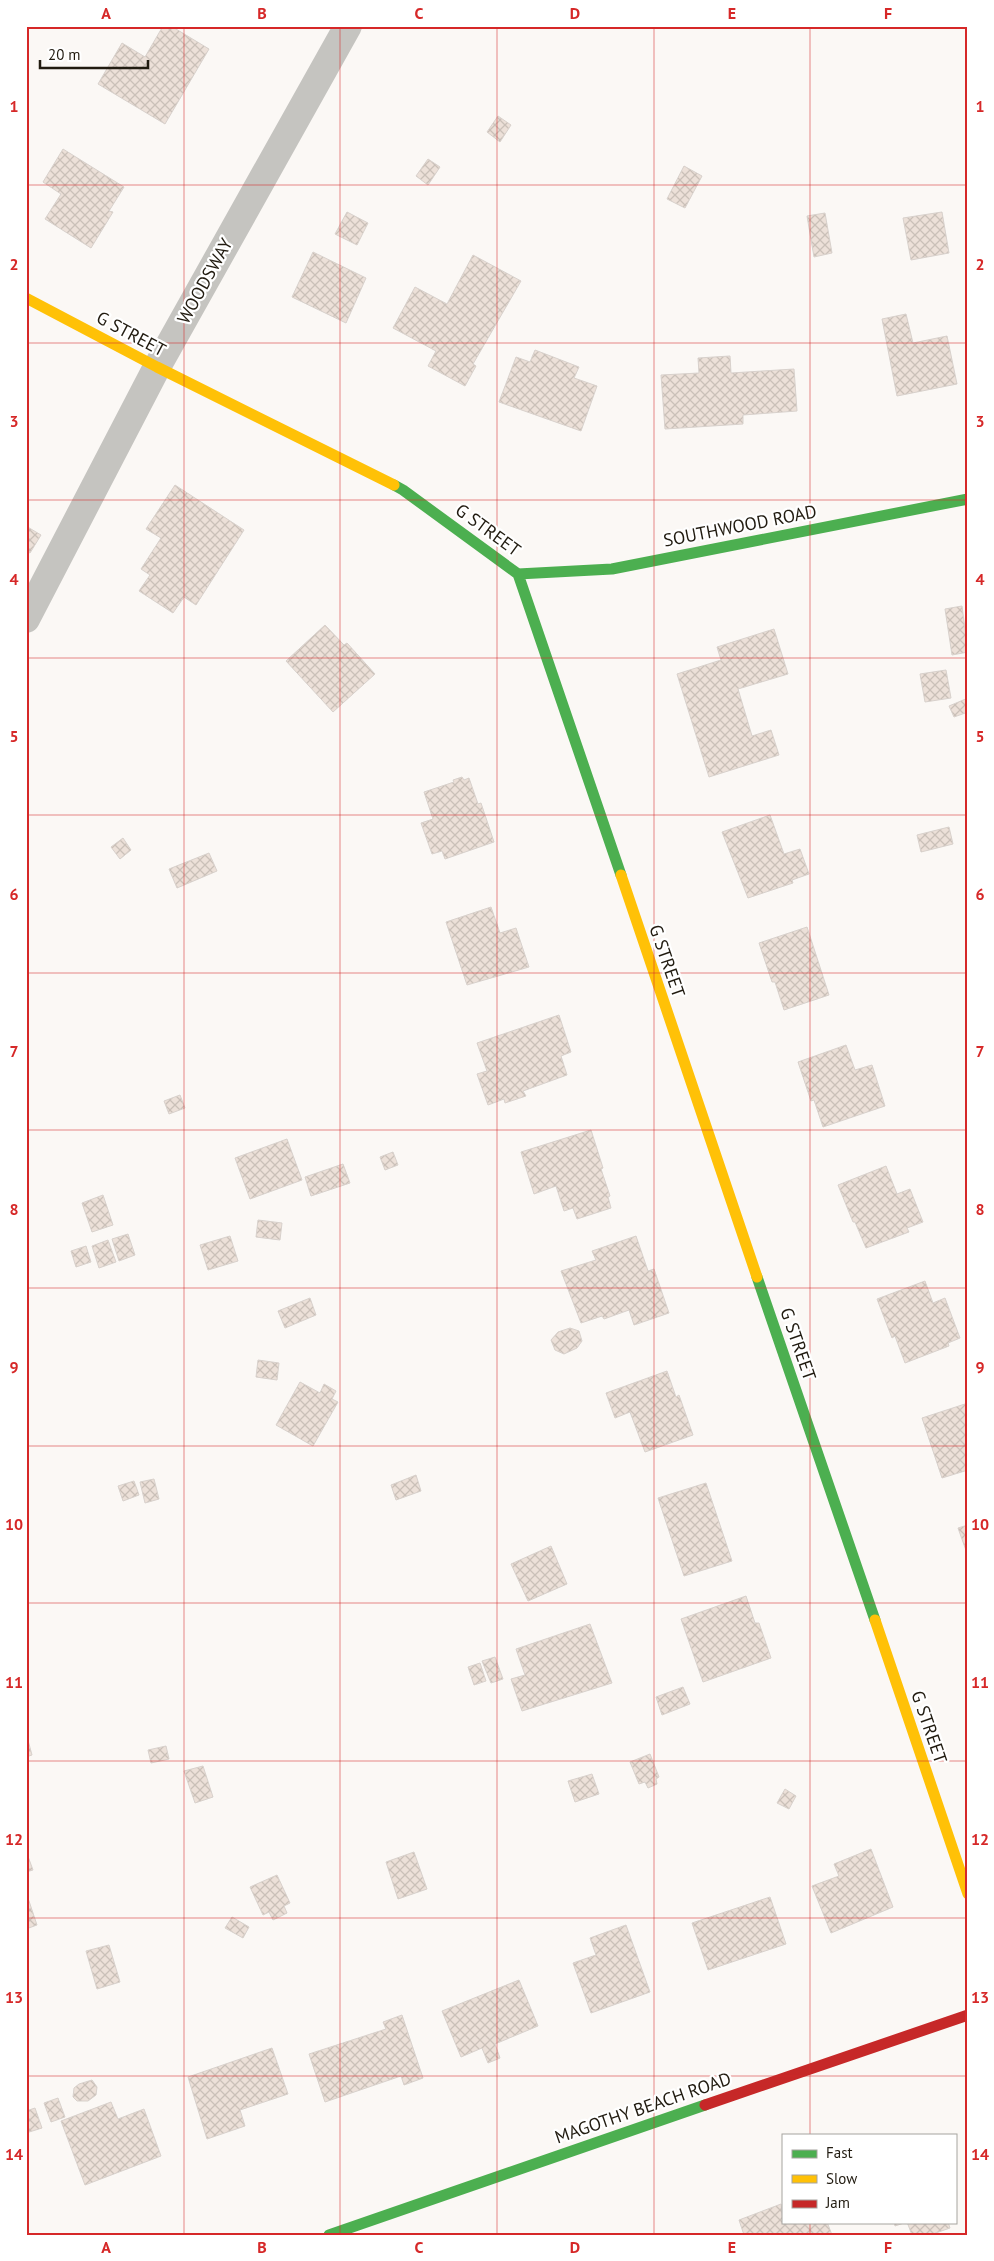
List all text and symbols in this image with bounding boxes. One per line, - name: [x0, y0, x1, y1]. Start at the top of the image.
- text: A: [101, 3, 111, 23]
- text: B: [257, 3, 267, 23]
- text: C: [415, 3, 424, 23]
- text: D: [570, 3, 580, 23]
- text: E: [728, 3, 736, 23]
- text: F: [884, 3, 892, 23]
- scale bar: [40, 38, 148, 70]
- text: 20 m: [48, 45, 81, 64]
- text: 1: [9, 96, 19, 116]
- text: 1: [975, 96, 985, 116]
- street label: WOODSWAY: [172, 234, 237, 328]
- text: 2: [9, 254, 19, 274]
- text: 2: [975, 254, 985, 274]
- street label: G STREET: [93, 306, 170, 361]
- text: 3: [9, 411, 19, 431]
- text: 3: [975, 411, 985, 431]
- street label: G STREET: [451, 498, 526, 561]
- street label: SOUTHWOOD ROAD: [661, 499, 818, 552]
- text: 4: [9, 569, 19, 589]
- text: 4: [975, 569, 985, 589]
- text: 5: [9, 726, 19, 746]
- text: 5: [975, 726, 985, 746]
- text: 6: [9, 884, 19, 904]
- text: 6: [975, 884, 985, 904]
- street label: G STREET: [644, 921, 691, 1000]
- text: 7: [9, 1041, 19, 1061]
- text: 7: [975, 1041, 985, 1061]
- text: 8: [9, 1199, 19, 1219]
- text: 8: [975, 1199, 985, 1219]
- street label: G STREET: [775, 1304, 822, 1383]
- text: 9: [9, 1357, 19, 1377]
- text: 9: [975, 1357, 985, 1377]
- text: 10: [5, 1514, 23, 1534]
- text: 10: [971, 1514, 989, 1534]
- text: 11: [5, 1672, 23, 1692]
- text: 11: [971, 1672, 989, 1692]
- street label: G STREET: [906, 1687, 953, 1766]
- text: 12: [5, 1829, 23, 1849]
- text: 12: [971, 1829, 989, 1849]
- text: 13: [5, 1987, 23, 2007]
- text: 13: [971, 1987, 989, 2007]
- street label: MAGOTHY BEACH ROAD: [552, 2067, 734, 2148]
- legend: [782, 2134, 956, 2224]
- text: Fast: [826, 2143, 853, 2162]
- text: 14: [5, 2144, 23, 2164]
- text: 14: [971, 2144, 989, 2164]
- text: Slow: [826, 2169, 857, 2188]
- text: Jam: [825, 2193, 850, 2212]
- text: A: [101, 2237, 111, 2257]
- text: B: [257, 2237, 267, 2257]
- text: C: [415, 2237, 424, 2257]
- text: D: [570, 2237, 580, 2257]
- text: E: [728, 2237, 736, 2257]
- text: F: [884, 2237, 892, 2257]

